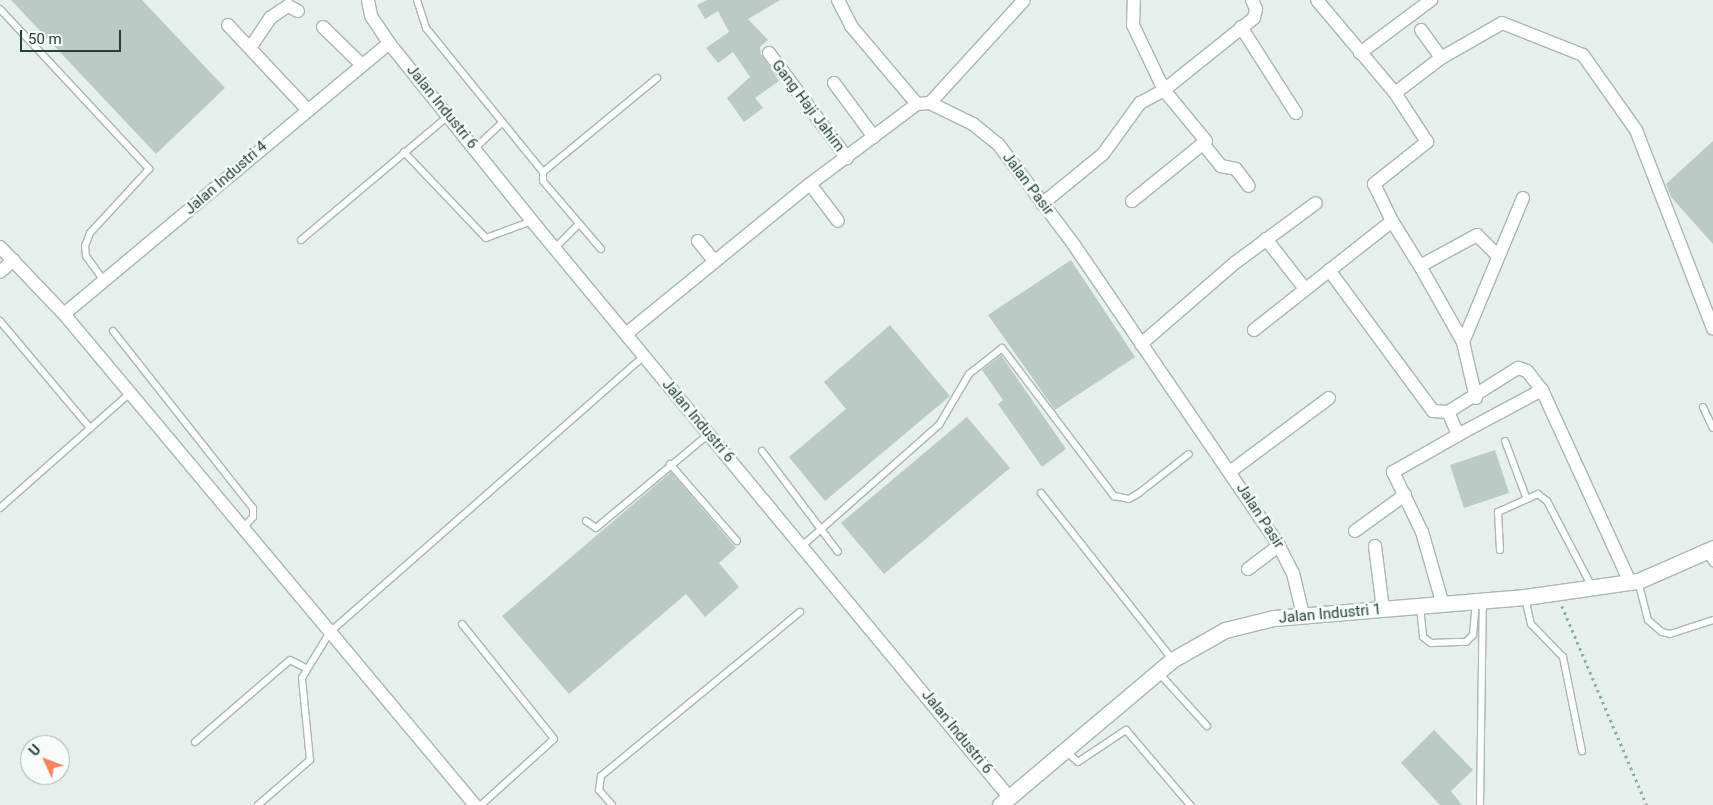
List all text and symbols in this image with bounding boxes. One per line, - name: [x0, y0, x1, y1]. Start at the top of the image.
- scale bar: [22, 20, 124, 52]
- text: 50 m: [28, 30, 62, 48]
- street label: Gang Haji Jahim: [768, 57, 848, 155]
- street label: Jalan Industri 6: [403, 61, 481, 153]
- street label: Jalan Industri 4: [181, 137, 271, 219]
- street label: Jalan Pasir: [998, 149, 1058, 219]
- street label: Jalan Industri 6: [658, 376, 738, 466]
- street label: Jalan Pasir: [1232, 480, 1288, 552]
- street label: Jalan Industri 1: [1278, 601, 1382, 627]
- street label: Jalan Industri 6: [918, 686, 996, 778]
- north arrow: [20, 735, 70, 785]
- text: U: [26, 742, 44, 759]

